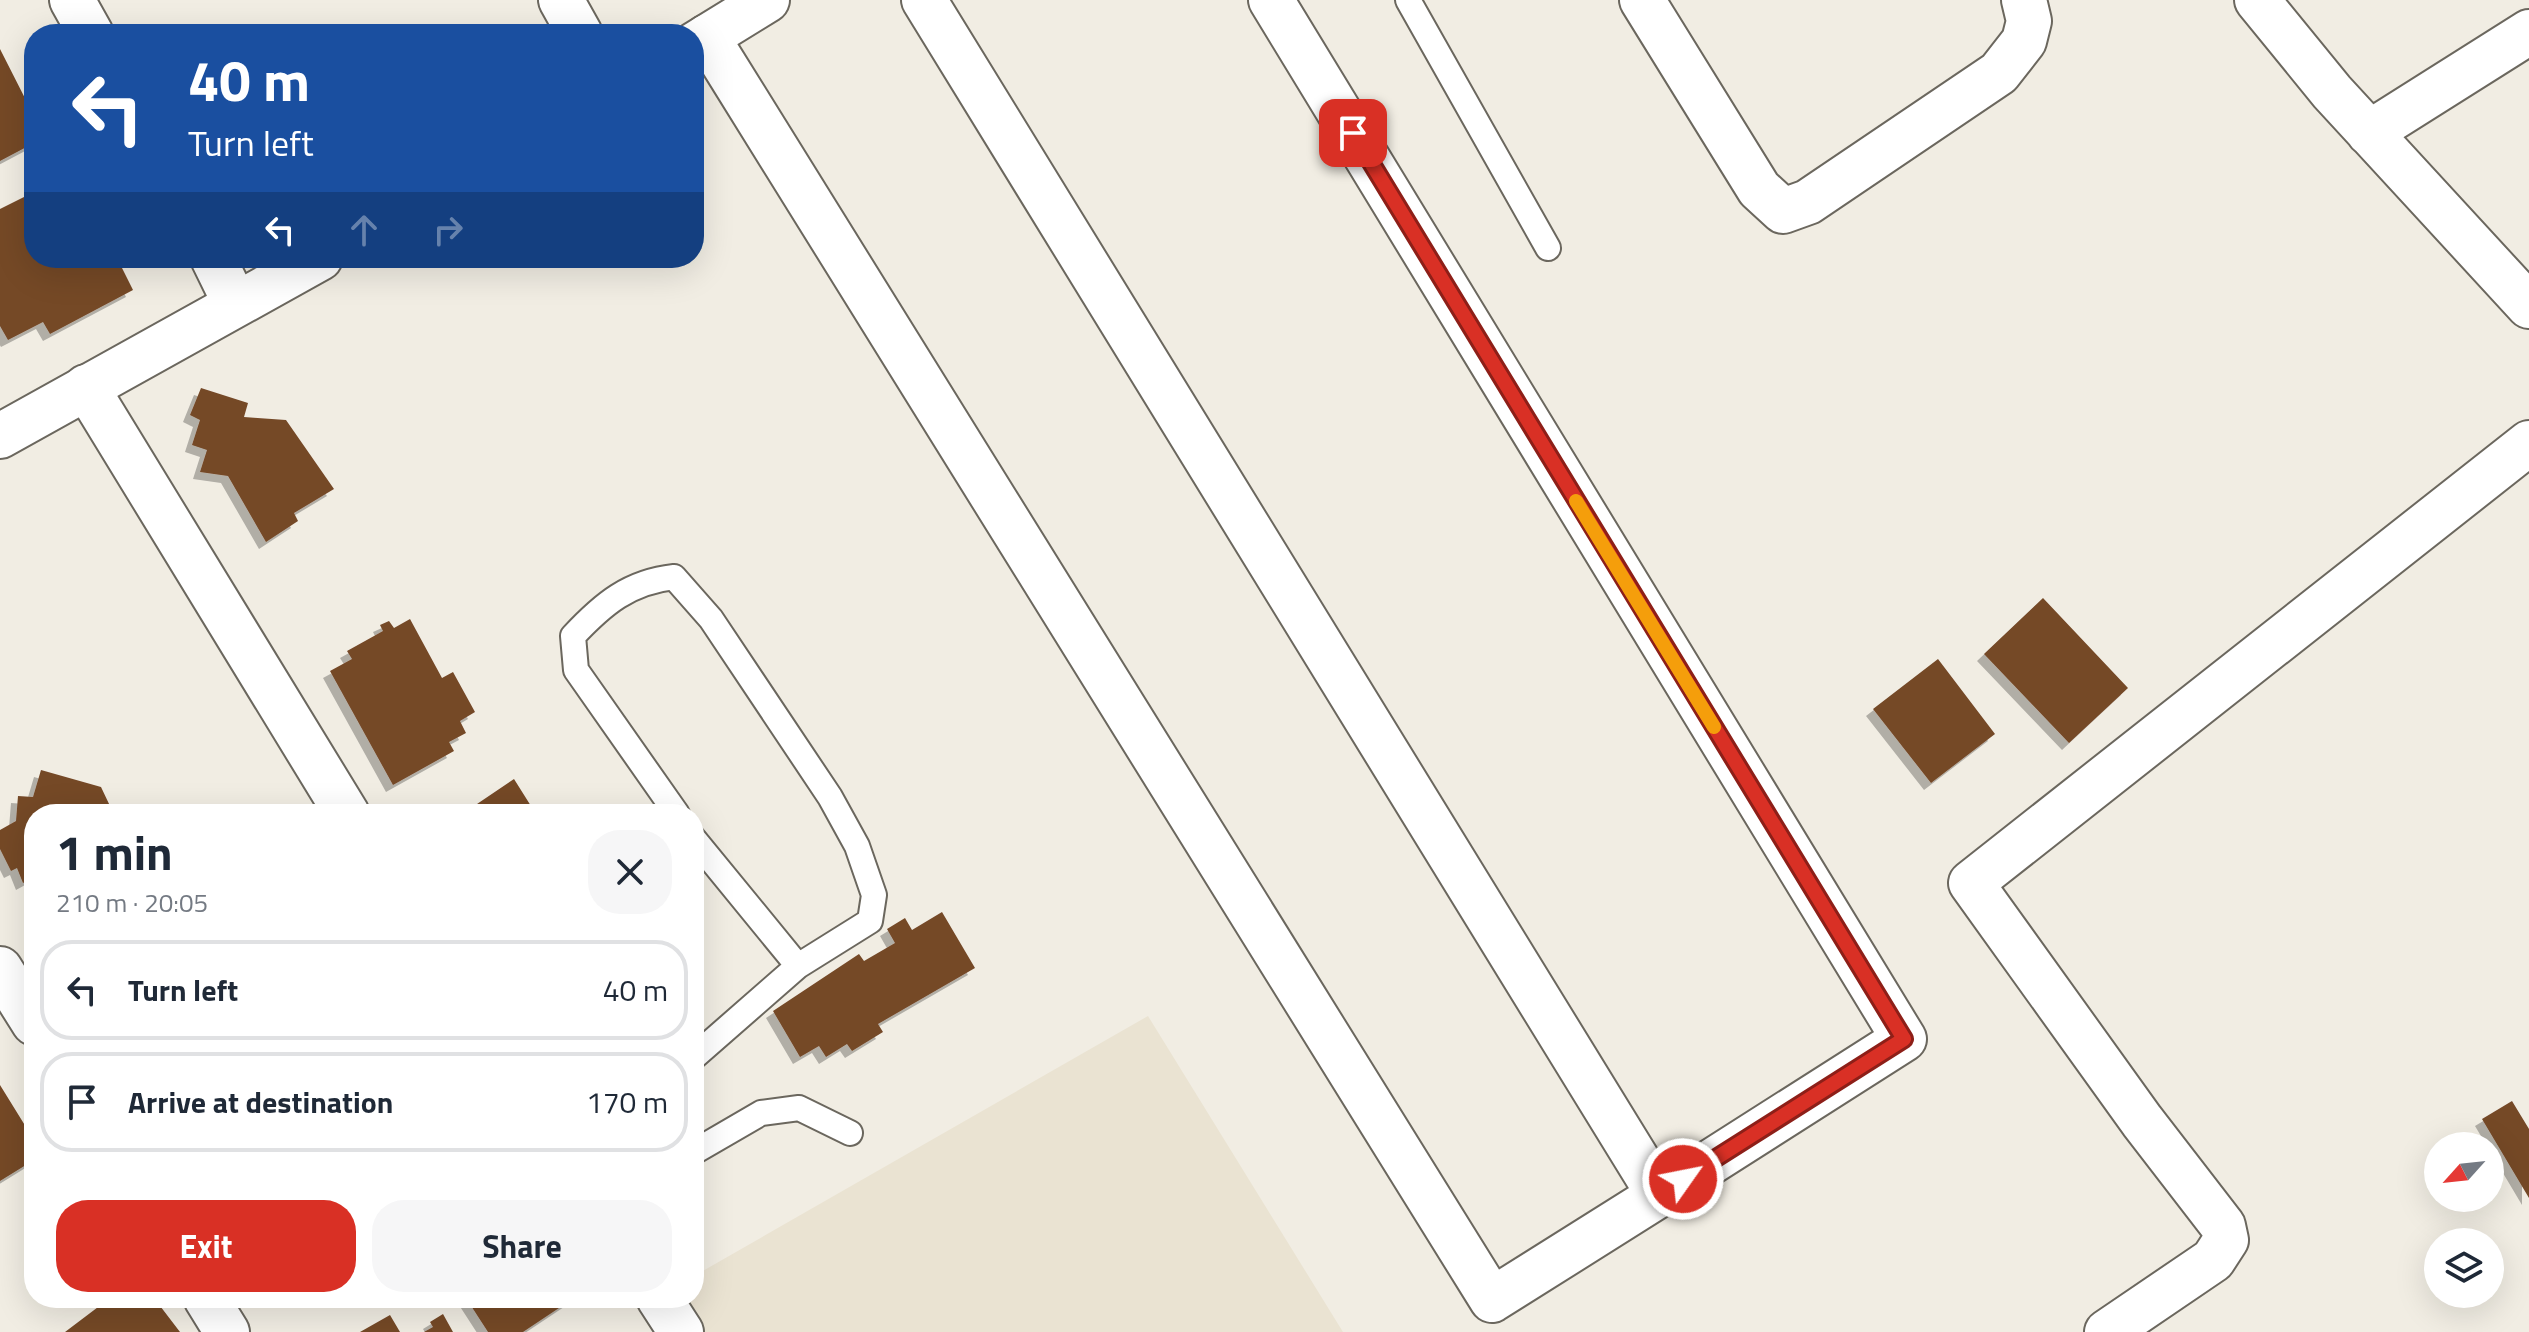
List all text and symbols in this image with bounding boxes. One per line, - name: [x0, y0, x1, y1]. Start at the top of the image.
- text: 40 m: [188, 38, 310, 123]
- icon: left: [56, 56, 160, 160]
- pin: [1319, 99, 1387, 167]
- icon: arrive: [1331, 111, 1375, 155]
- text: Turn left: [188, 115, 314, 170]
- icon: left: [258, 208, 302, 252]
- icon: ahead: [342, 208, 386, 252]
- icon: right: [426, 208, 470, 252]
- text: 1 min: [56, 816, 173, 889]
- button: close: [588, 830, 672, 914]
- text: 210 m · 20:05: [56, 883, 208, 922]
- text: Turn left: [128, 967, 238, 1013]
- text: 40 m: [603, 967, 668, 1013]
- icon: left: [60, 968, 104, 1012]
- text: Arrive at destination: [128, 1079, 393, 1125]
- text: 170 m: [586, 1079, 668, 1125]
- icon: arrive: [60, 1080, 104, 1124]
- north arrow: [2424, 1132, 2504, 1212]
- map controls: [2424, 1132, 2504, 1308]
- position arrow: [1641, 1137, 1725, 1221]
- button: Exit: [56, 1200, 356, 1292]
- button: Share: [372, 1200, 672, 1292]
- button: layers: [2424, 1228, 2504, 1308]

